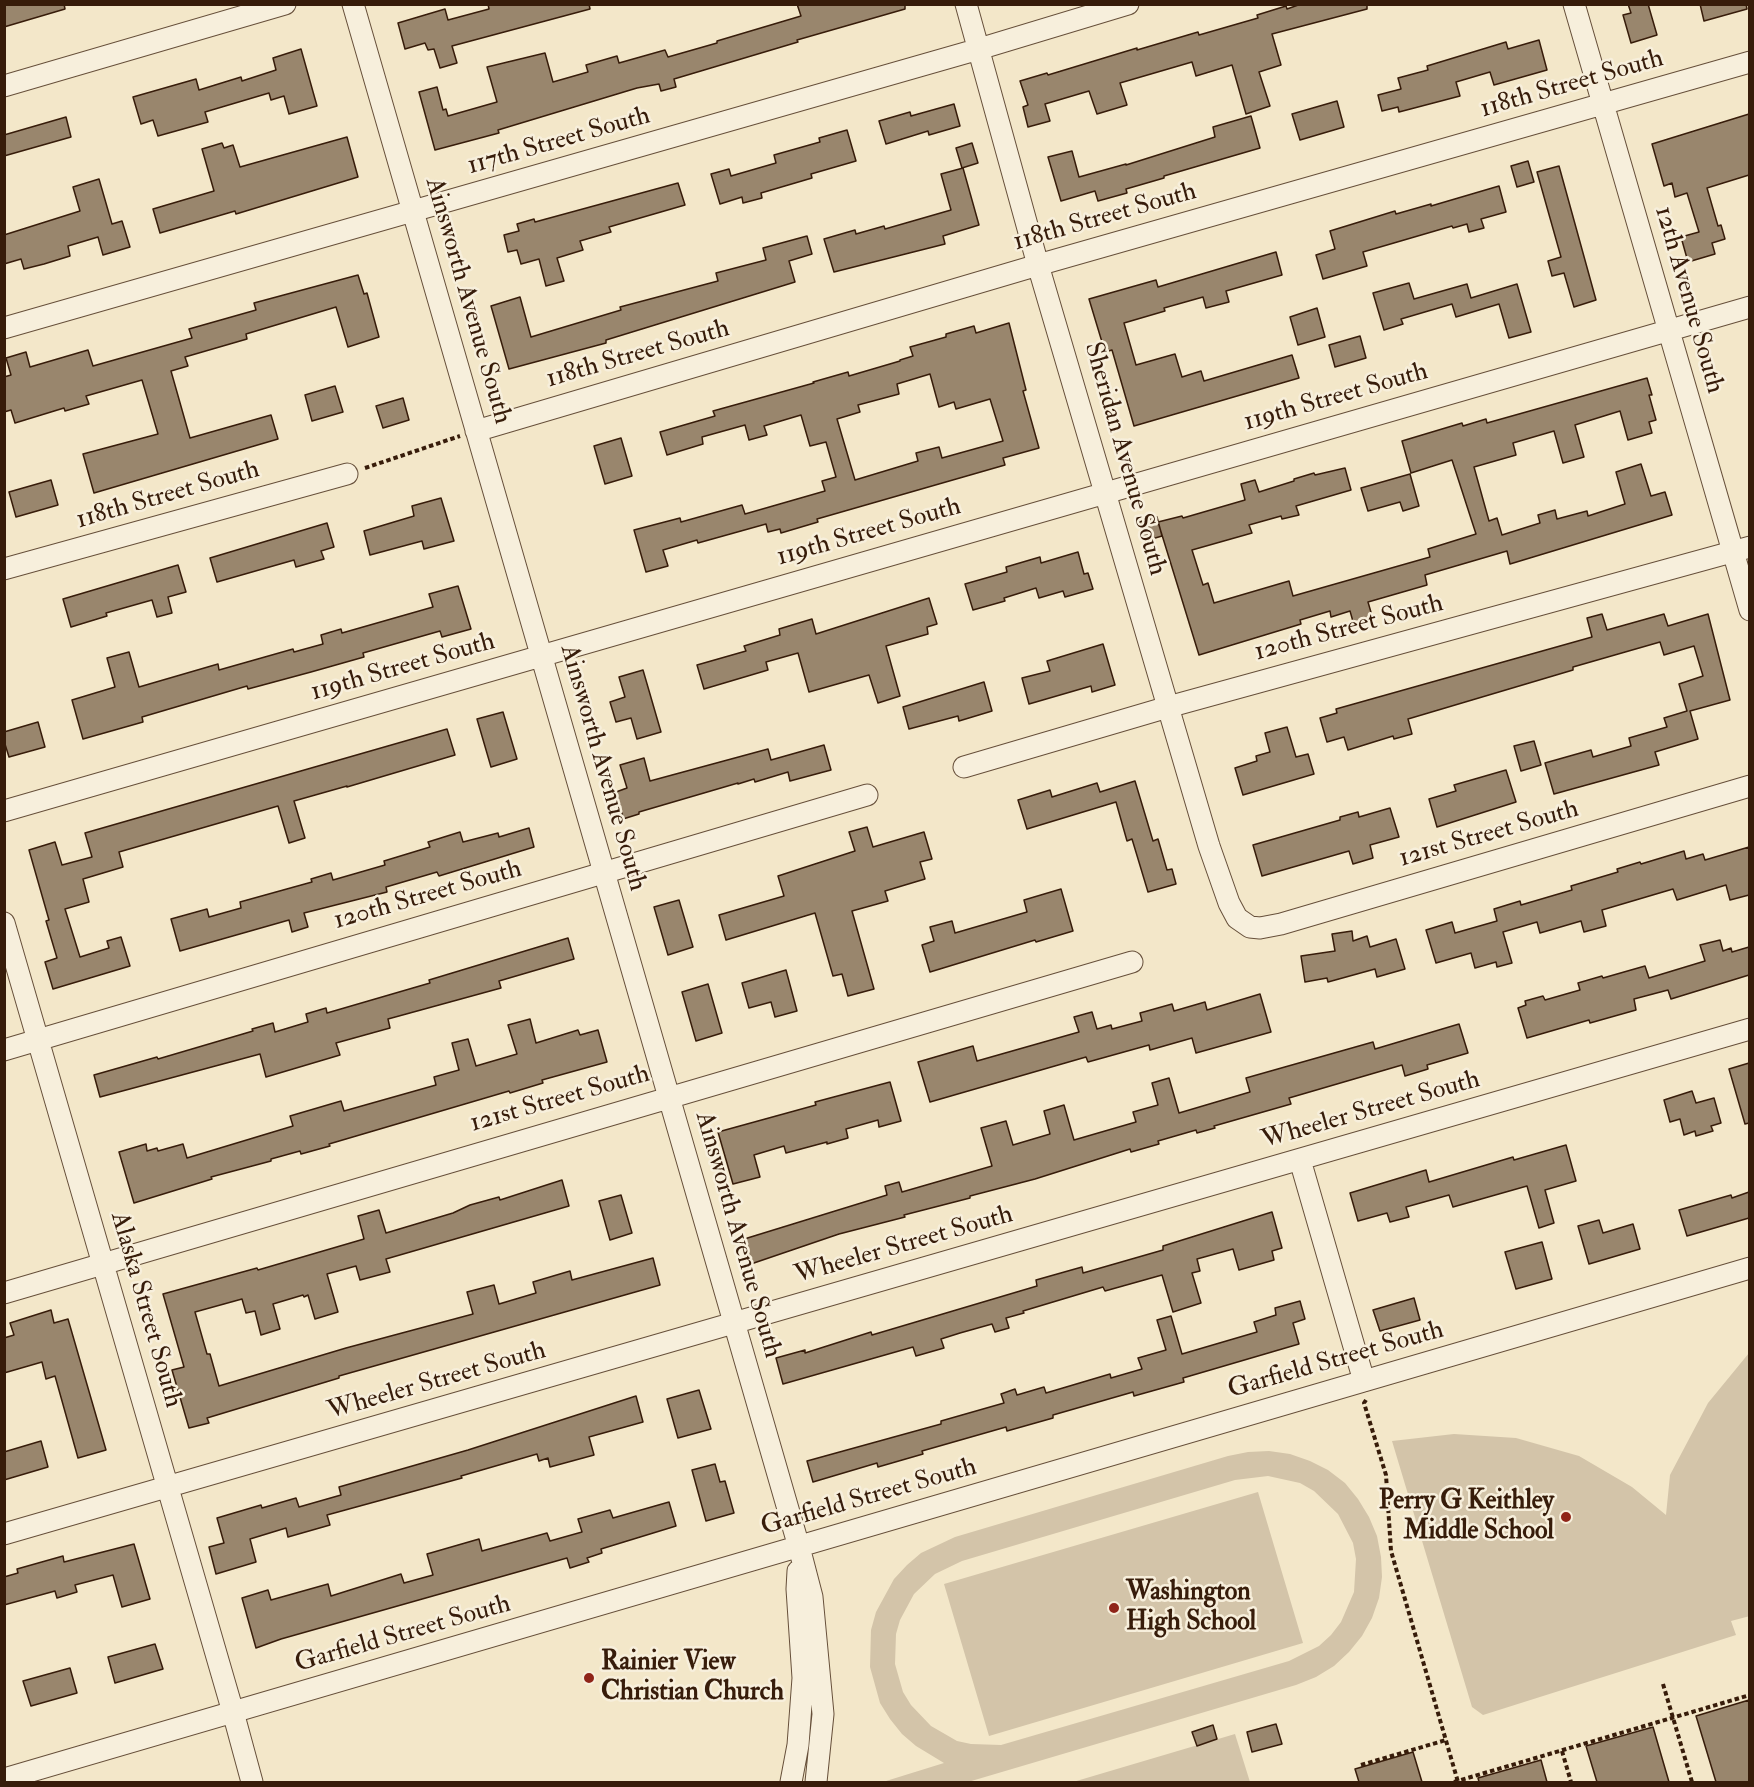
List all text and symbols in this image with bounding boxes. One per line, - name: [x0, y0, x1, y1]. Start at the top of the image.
- street label: 118th Street South: [1477, 44, 1667, 126]
- street label: 117th Street South: [464, 101, 654, 183]
- street label: Ainsworth Avenue South: [417, 174, 517, 428]
- street label: 118th Street South: [1010, 177, 1200, 259]
- street label: 12th Avenue South: [1646, 203, 1730, 397]
- street label: 118th Street South: [543, 314, 733, 396]
- street label: Sheridan Avenue South: [1076, 339, 1172, 579]
- street label: 119th Street South: [1240, 357, 1432, 439]
- street label: 118th Street South: [73, 455, 263, 537]
- street label: 119th Street South: [773, 492, 965, 574]
- street label: 120th Street South: [1251, 589, 1447, 669]
- street label: 119th Street South: [307, 627, 499, 709]
- street label: Ainsworth Avenue South: [552, 641, 652, 895]
- street label: 121st Street South: [1396, 794, 1582, 876]
- street label: 120th Street South: [331, 854, 525, 938]
- street label: 121st Street South: [467, 1059, 653, 1141]
- street label: Wheeler Street South: [1258, 1065, 1484, 1157]
- street label: Ainsworth Avenue South: [687, 1108, 787, 1362]
- street label: Wheeler Street South: [791, 1200, 1017, 1292]
- street label: Alaska Street South: [102, 1209, 188, 1411]
- street label: Garfield Street South: [1225, 1315, 1447, 1407]
- street label: Wheeler Street South: [324, 1336, 550, 1428]
- street label: Garfield Street South: [758, 1452, 980, 1544]
- place label: Perry G Keithley Middle School: [1379, 1486, 1554, 1548]
- marker: Perry G Keithley Middle School: [1559, 1510, 1573, 1524]
- place label: Washington High School: [1126, 1577, 1256, 1638]
- street label: Garfield Street South: [292, 1589, 514, 1681]
- marker: Washington High School: [1107, 1601, 1121, 1615]
- place label: Rainier View Christian Church: [601, 1647, 784, 1708]
- marker: Rainier View Christian Church: [582, 1671, 596, 1685]

